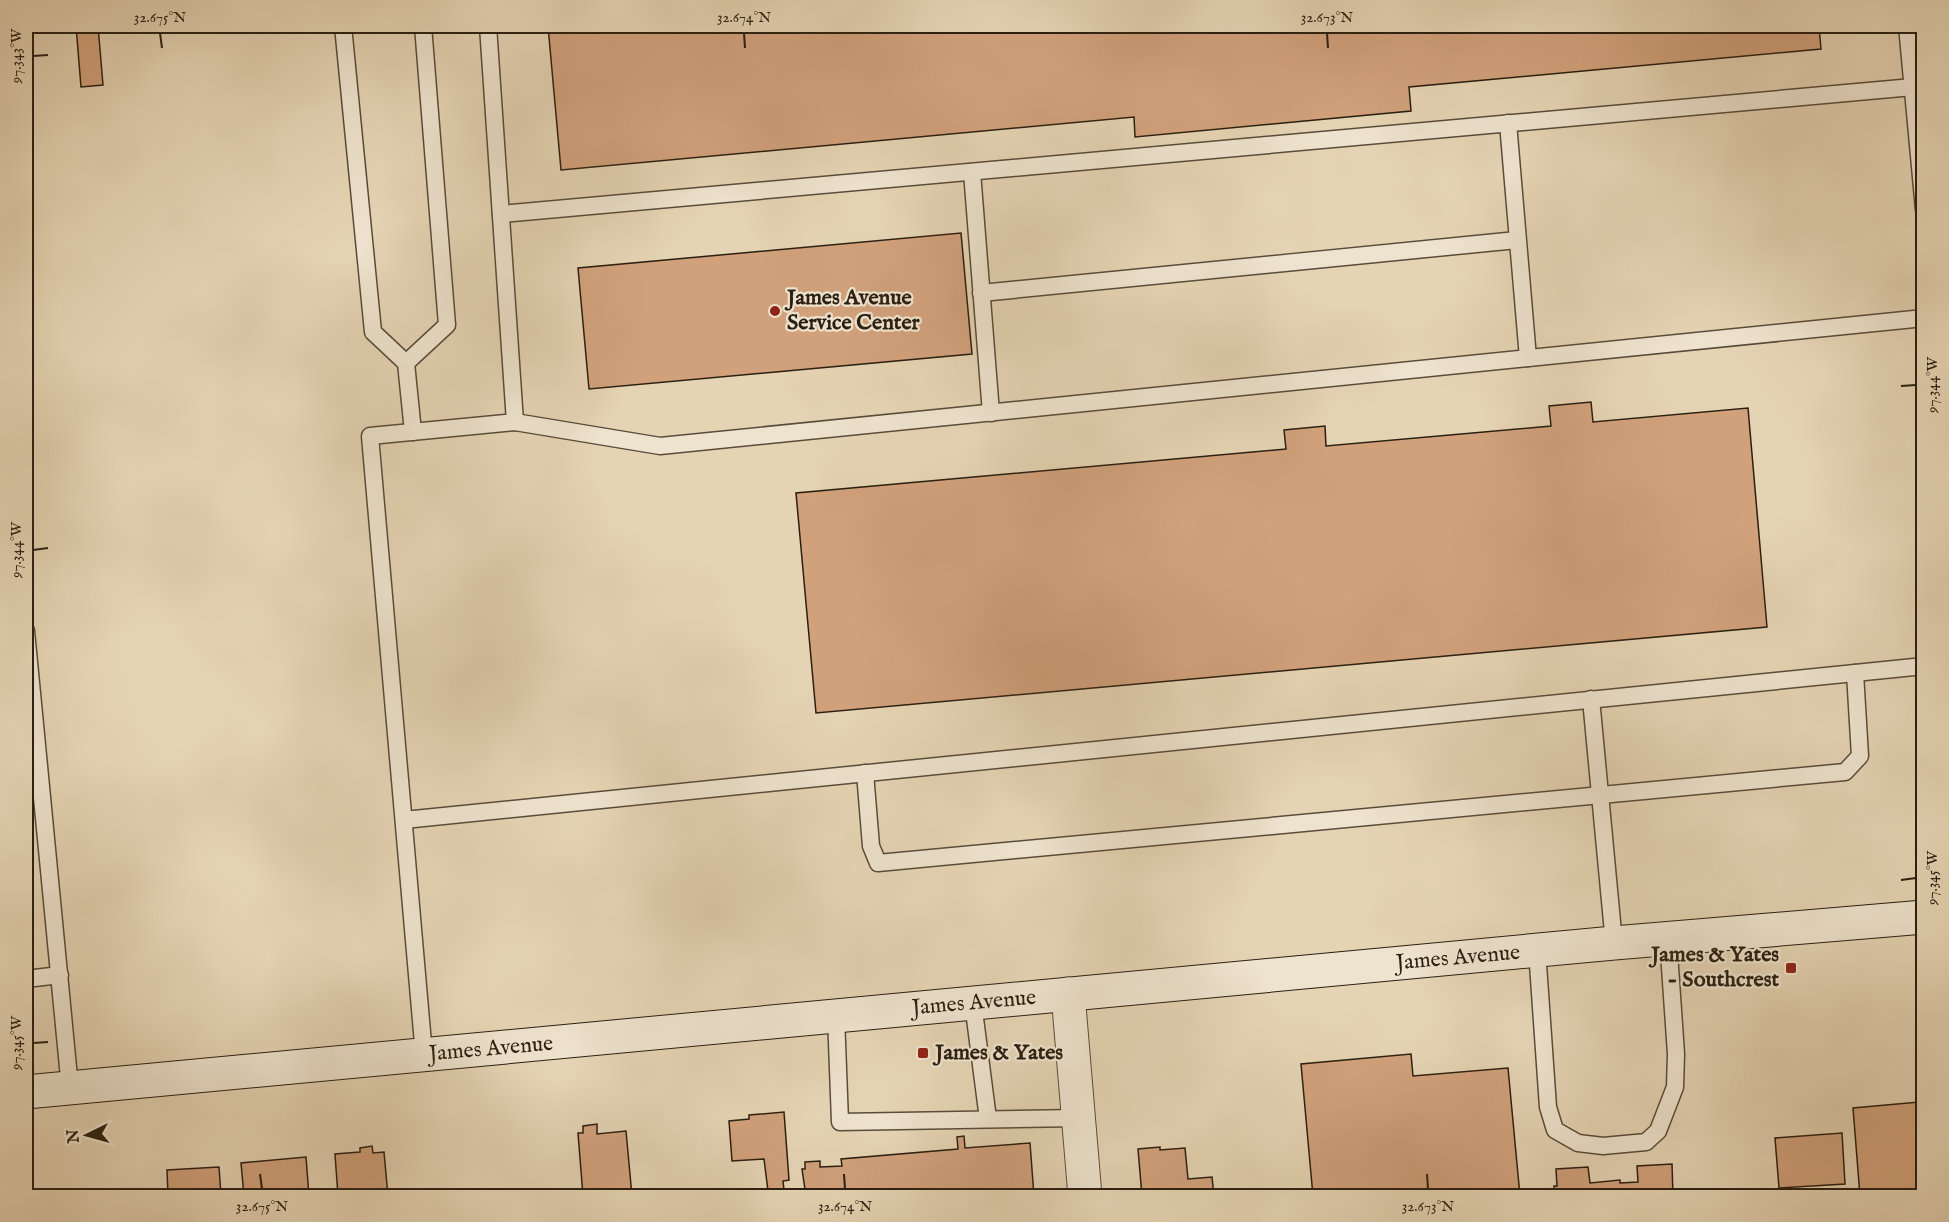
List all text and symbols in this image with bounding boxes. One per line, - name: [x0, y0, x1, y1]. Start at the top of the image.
- text: 32.675°N: [134, 8, 186, 27]
- text: 32.674°N: [717, 8, 771, 27]
- text: 32.673°N: [1301, 8, 1353, 27]
- text: 97.343°W: [7, 28, 26, 84]
- place label: James Avenue Service Center: [784, 284, 921, 337]
- marker: James Avenue Service Center: [768, 304, 782, 318]
- text: 97.344°W: [1923, 356, 1942, 414]
- text: 97.344°W: [7, 521, 26, 579]
- text: 97.345°W: [1923, 850, 1942, 906]
- street label: James Avenue: [1392, 939, 1521, 978]
- place label: James & Yates - Southcrest: [1648, 941, 1779, 994]
- marker: James & Yates - Southcrest: [1784, 961, 1798, 975]
- street label: James Avenue: [908, 984, 1037, 1023]
- text: 97.345°W: [7, 1015, 26, 1071]
- street label: James Avenue: [425, 1030, 554, 1069]
- place label: James & Yates: [932, 1039, 1063, 1067]
- marker: James & Yates: [916, 1046, 930, 1060]
- north arrow: [57, 1105, 117, 1165]
- text: N: [63, 1128, 85, 1145]
- text: 32.675°N: [236, 1197, 288, 1216]
- text: 32.674°N: [818, 1197, 872, 1216]
- text: 32.673°N: [1402, 1197, 1454, 1216]

